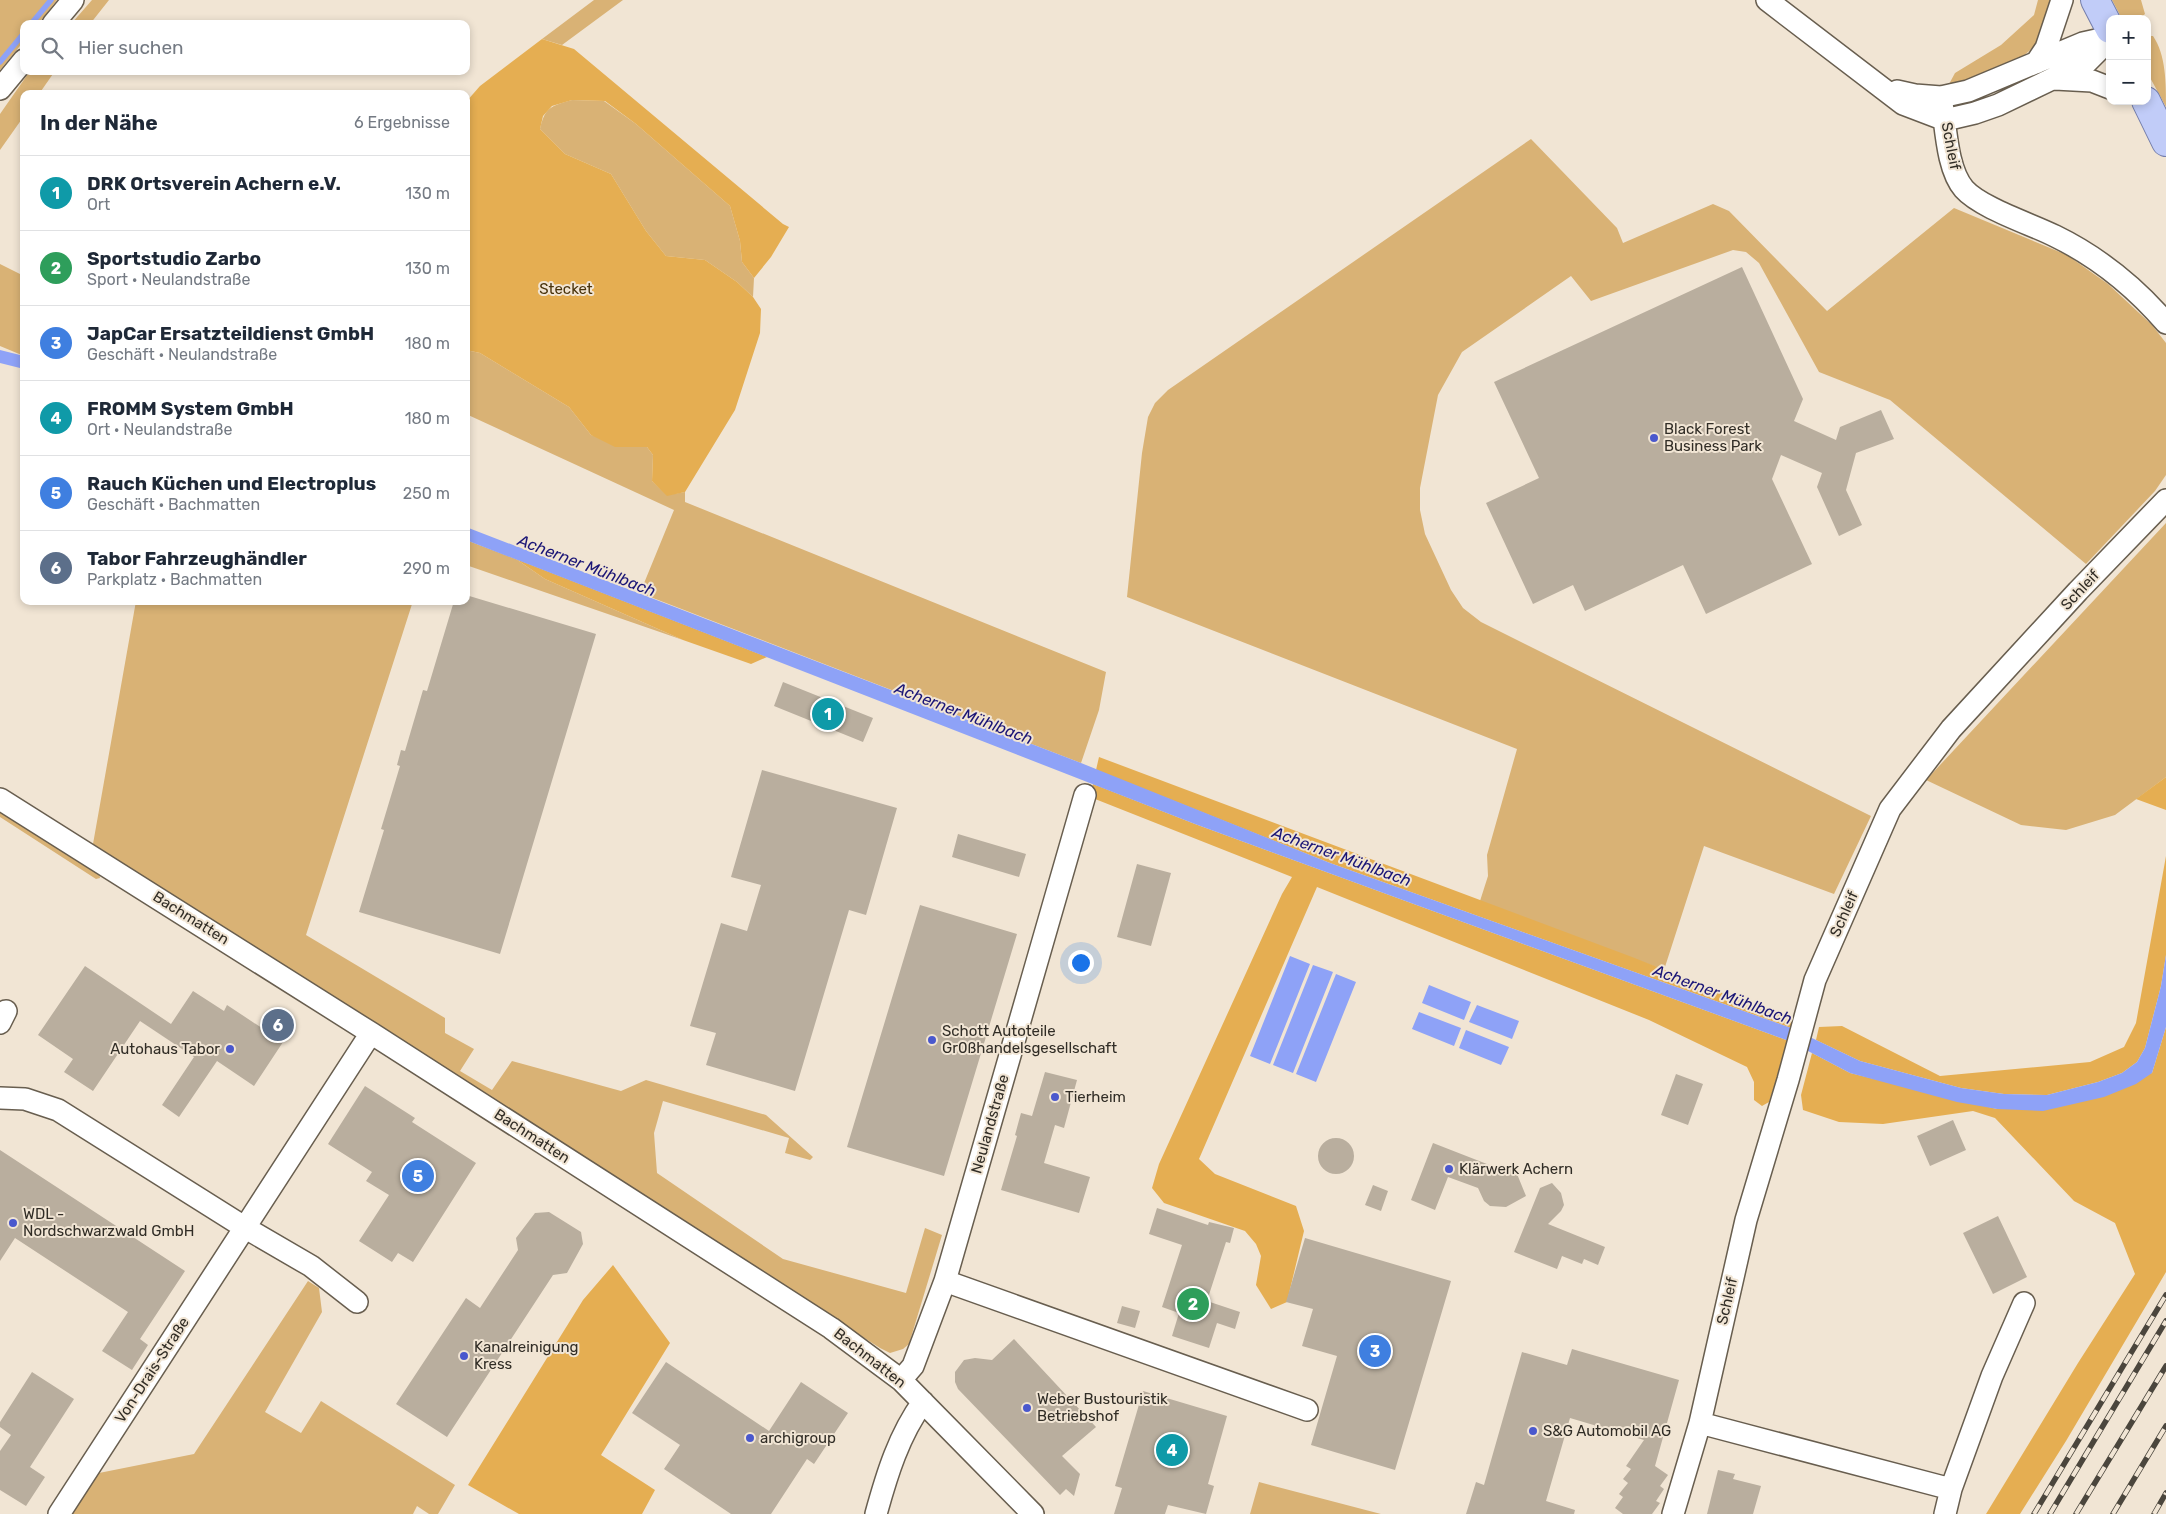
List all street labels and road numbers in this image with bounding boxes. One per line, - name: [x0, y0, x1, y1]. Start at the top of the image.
- street label: Schleif: [1938, 121, 1964, 172]
- street label: Schleif: [2057, 566, 2103, 614]
- street label: Bachmatten: [150, 887, 232, 949]
- street label: Schleif: [1826, 888, 1862, 940]
- street label: Neulandstraße: [967, 1072, 1013, 1176]
- street label: Bachmatten: [491, 1105, 573, 1167]
- street label: Schleif: [1713, 1275, 1741, 1327]
- street label: Von-Drais-Straße: [111, 1314, 193, 1426]
- street label: Bachmatten: [830, 1324, 910, 1392]

